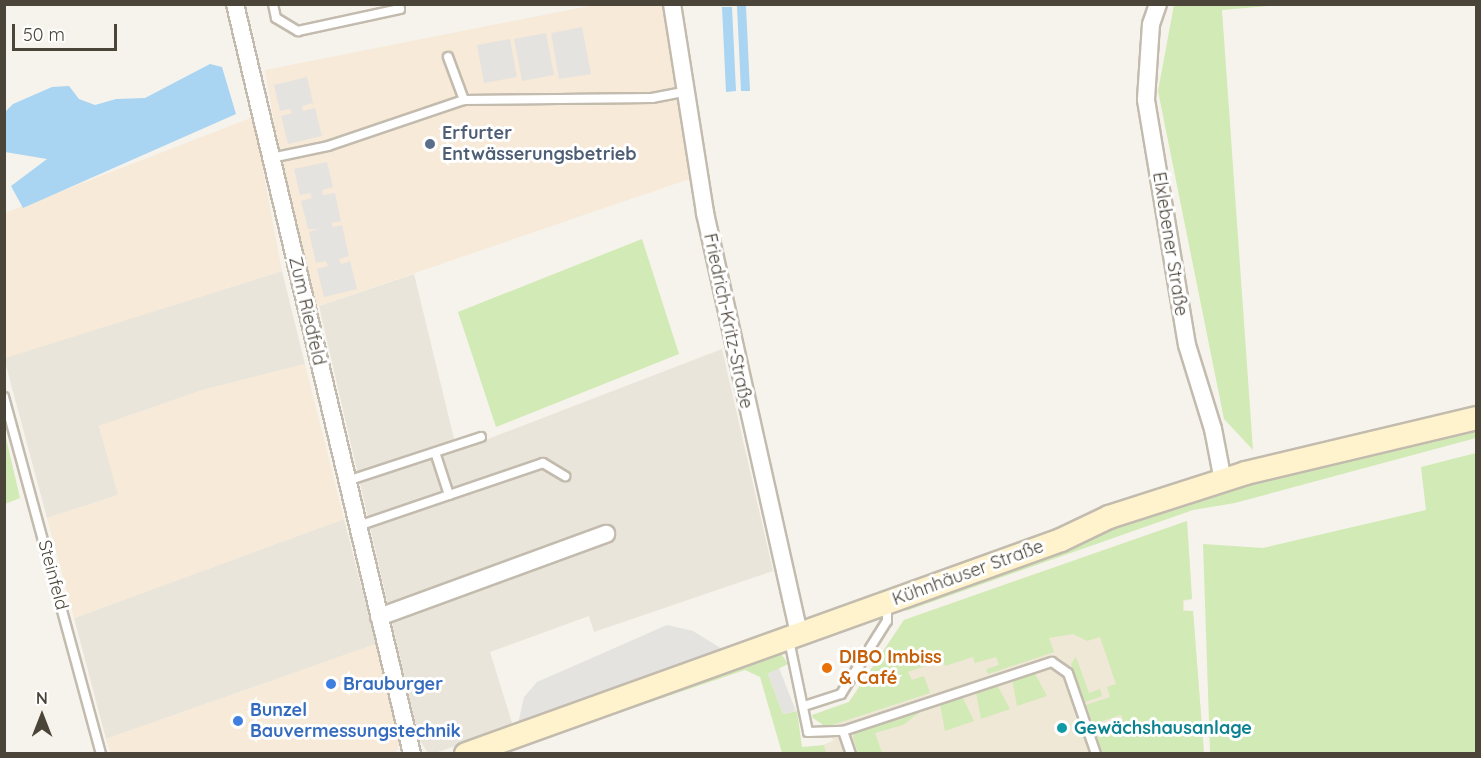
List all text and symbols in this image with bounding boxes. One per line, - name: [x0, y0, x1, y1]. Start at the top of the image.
- scale bar: [15, 12, 120, 50]
- text: 50 m: [23, 23, 65, 46]
- place label: Erfurter Entwässerungsbetrieb: [442, 123, 637, 166]
- marker: Erfurter Entwässerungsbetrieb: [423, 137, 437, 151]
- street label: Elxlebener Straße: [1148, 170, 1192, 318]
- street label: Friedrich-Kritz-Straße: [699, 231, 757, 411]
- street label: Zum Riedfeld: [284, 255, 330, 367]
- street label: Kühnhäuser Straße: [889, 536, 1047, 610]
- street label: Steinfeld: [33, 538, 73, 612]
- place label: DIBO Imbiss & Café: [839, 647, 942, 690]
- marker: DIBO Imbiss & Café: [820, 661, 834, 675]
- place label: Brauburger: [343, 673, 443, 695]
- marker: Brauburger: [324, 677, 338, 691]
- north arrow: [12, 686, 72, 746]
- text: N: [36, 688, 48, 708]
- place label: Bunzel Bauvermessungstechnik: [250, 700, 461, 742]
- marker: Bunzel Bauvermessungstechnik: [231, 714, 245, 728]
- place label: Gewächshausanlage: [1074, 717, 1252, 739]
- marker: Gewächshausanlage: [1055, 721, 1069, 735]

